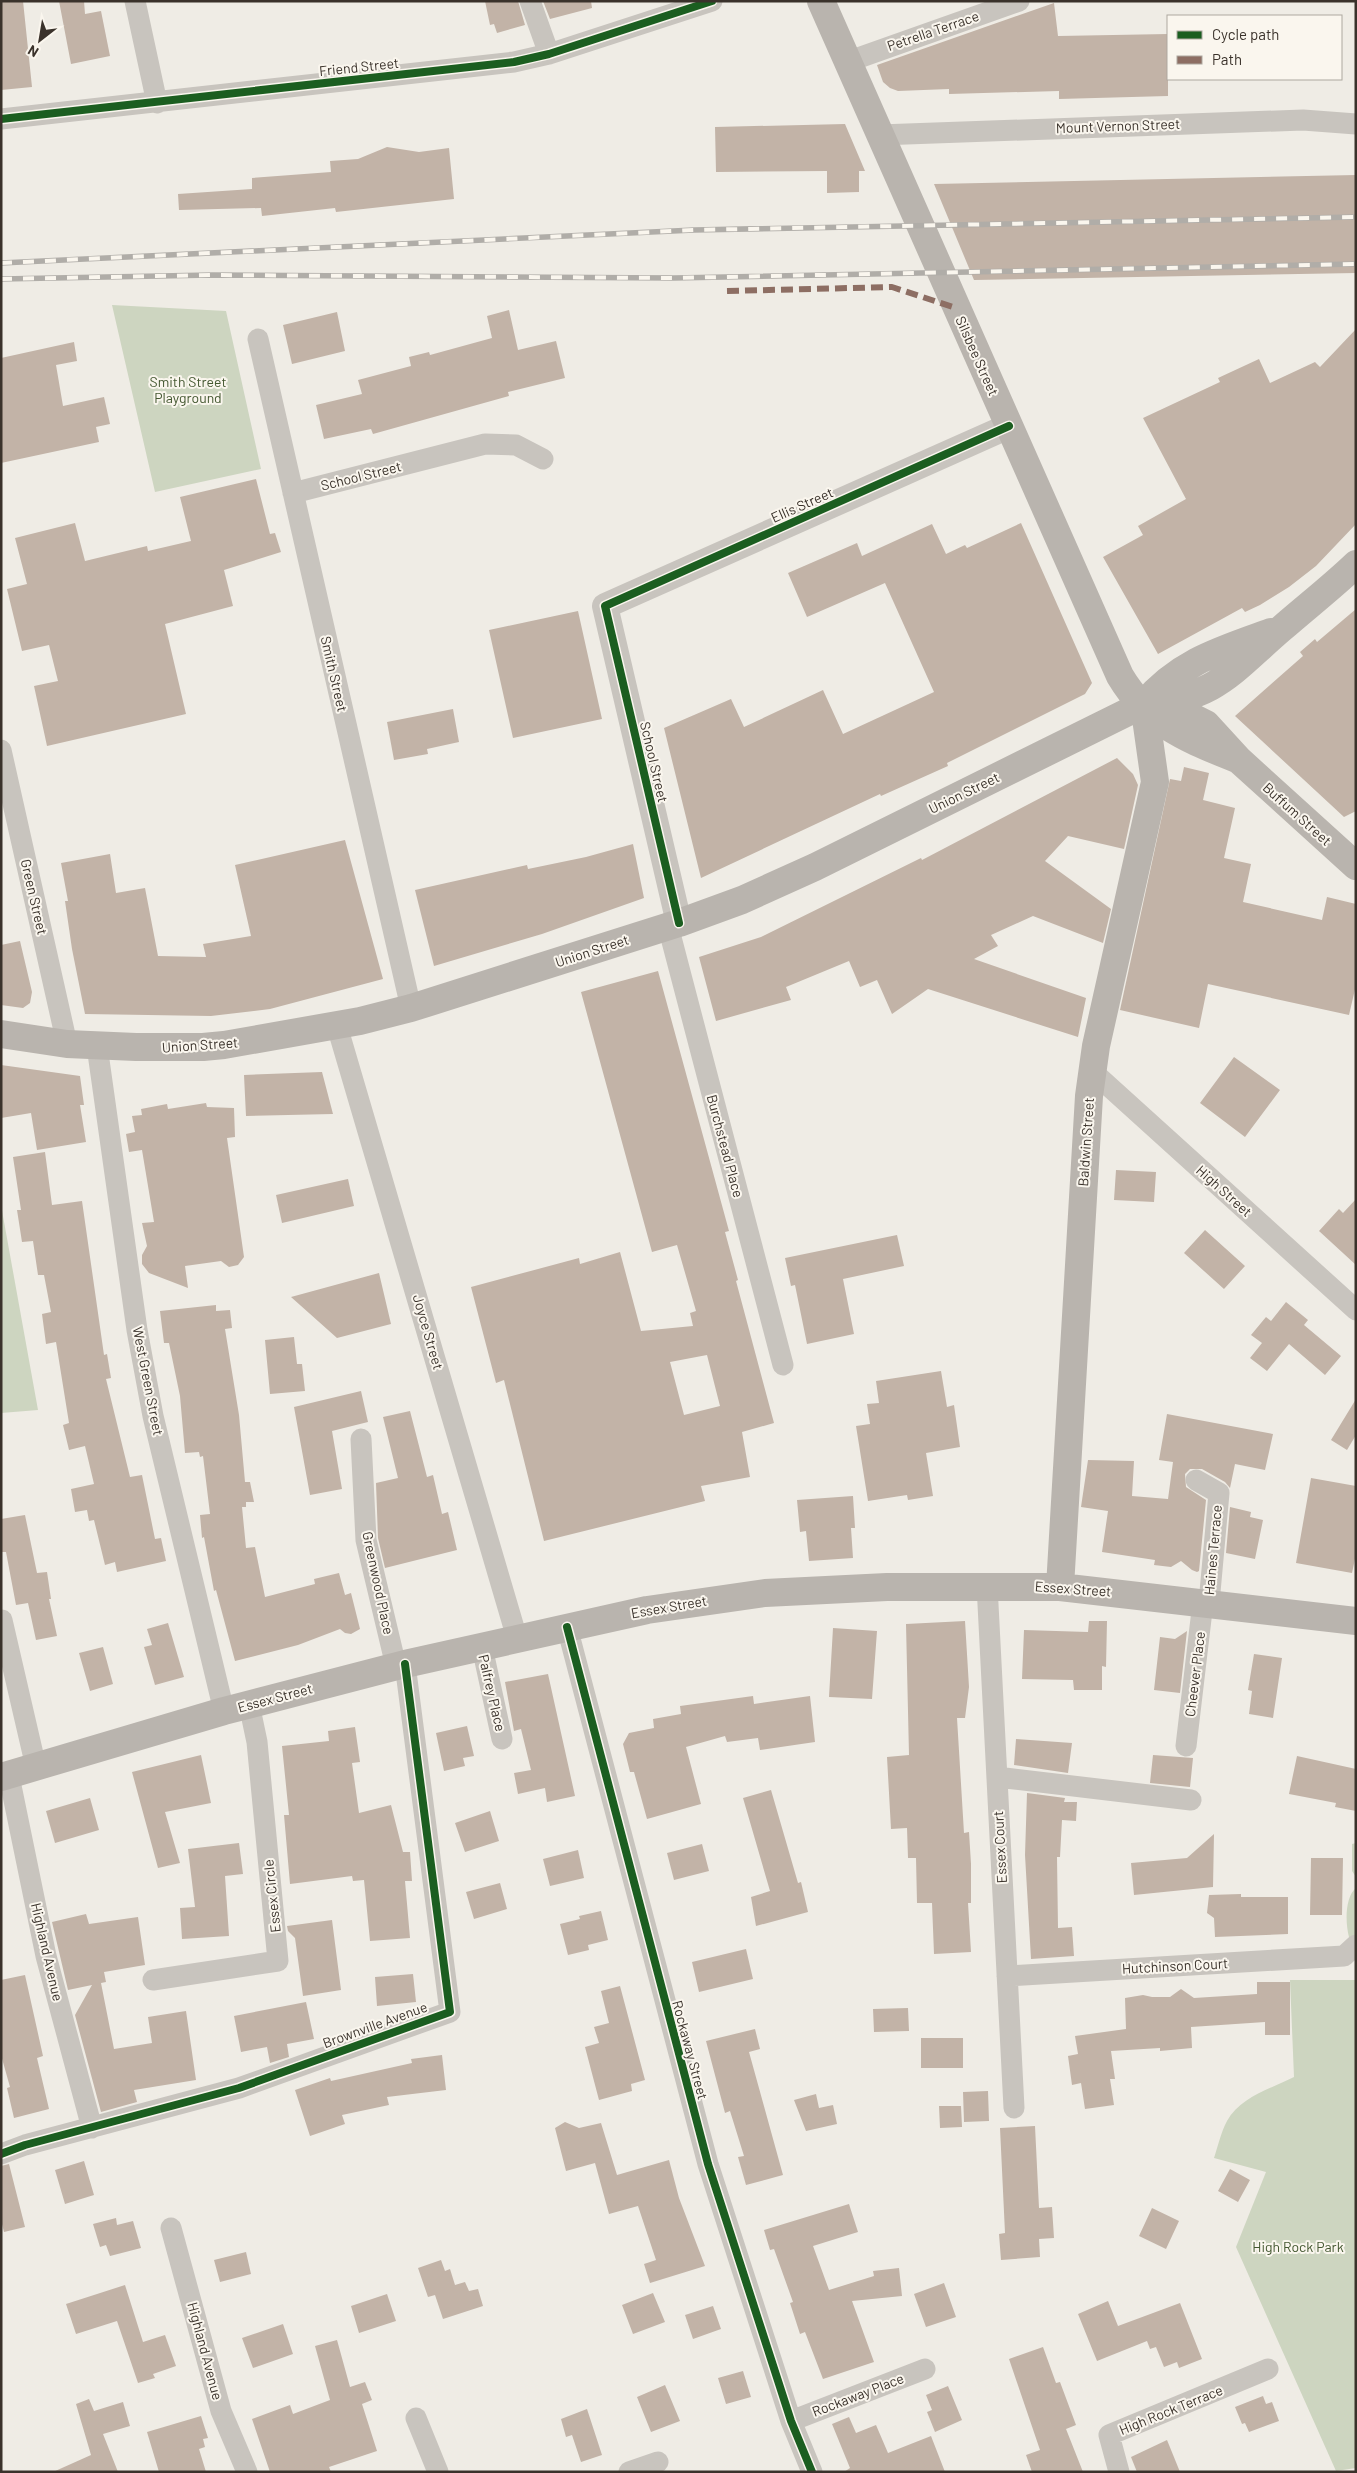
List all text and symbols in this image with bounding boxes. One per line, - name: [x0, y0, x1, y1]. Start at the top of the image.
- street label: Petrella Terrace: [885, 7, 981, 54]
- north arrow: [15, 15, 65, 65]
- legend: [1167, 15, 1342, 80]
- text: Cycle path: [1212, 25, 1279, 43]
- text: N: [25, 42, 41, 61]
- text: Path: [1212, 50, 1242, 68]
- street label: Friend Street: [318, 54, 400, 79]
- street label: Mount Vernon Street: [1056, 115, 1180, 136]
- street label: Silsbee Street: [952, 313, 1003, 398]
- park label: Smith Street Playground: [150, 373, 227, 406]
- street label: School Street: [319, 457, 403, 494]
- street label: Ellis Street: [768, 483, 836, 526]
- street label: Smith Street: [318, 634, 351, 713]
- street label: School Street: [637, 720, 672, 804]
- street label: Union Street: [926, 768, 1002, 817]
- street label: Buffum Street: [1260, 778, 1335, 849]
- street label: Green Street: [18, 857, 51, 936]
- street label: Union Street: [553, 931, 631, 970]
- street label: Union Street: [161, 1033, 239, 1056]
- street label: Burchstead Place: [704, 1093, 747, 1199]
- street label: Baldwin Street: [1074, 1097, 1097, 1187]
- street label: High Street: [1193, 1161, 1256, 1220]
- street label: Joyce Street: [410, 1292, 447, 1371]
- street label: West Green Street: [130, 1325, 167, 1437]
- street label: Haines Terrace: [1200, 1504, 1225, 1596]
- street label: Greenwood Place: [359, 1530, 398, 1636]
- street label: Essex Street: [1034, 1577, 1112, 1600]
- street label: Essex Street: [630, 1591, 708, 1622]
- street label: Cheever Place: [1181, 1630, 1208, 1718]
- street label: Palfrey Place: [475, 1653, 510, 1733]
- street label: Essex Street: [236, 1679, 314, 1716]
- street label: Essex Court: [989, 1810, 1010, 1884]
- street label: Essex Circle: [259, 1859, 284, 1934]
- street label: Highland Avenue: [28, 1901, 67, 2003]
- street label: Hutchinson Court: [1121, 1954, 1228, 1977]
- street label: Brownville Avenue: [320, 1998, 429, 2051]
- street label: Rockaway Street: [669, 1998, 712, 2101]
- park label: High Rock Park: [1252, 2238, 1344, 2255]
- street label: Highland Avenue: [184, 2300, 227, 2402]
- street label: Rockaway Place: [809, 2369, 906, 2420]
- street label: High Rock Terrace: [1117, 2381, 1225, 2438]

